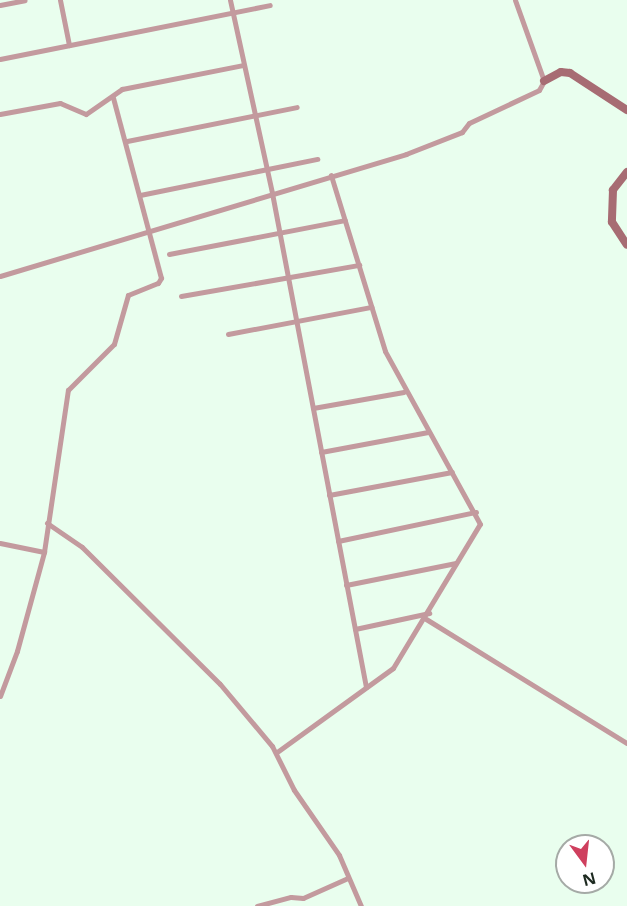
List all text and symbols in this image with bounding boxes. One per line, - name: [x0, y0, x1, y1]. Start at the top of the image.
- north arrow: [555, 834, 615, 894]
- text: N: [580, 867, 598, 892]

